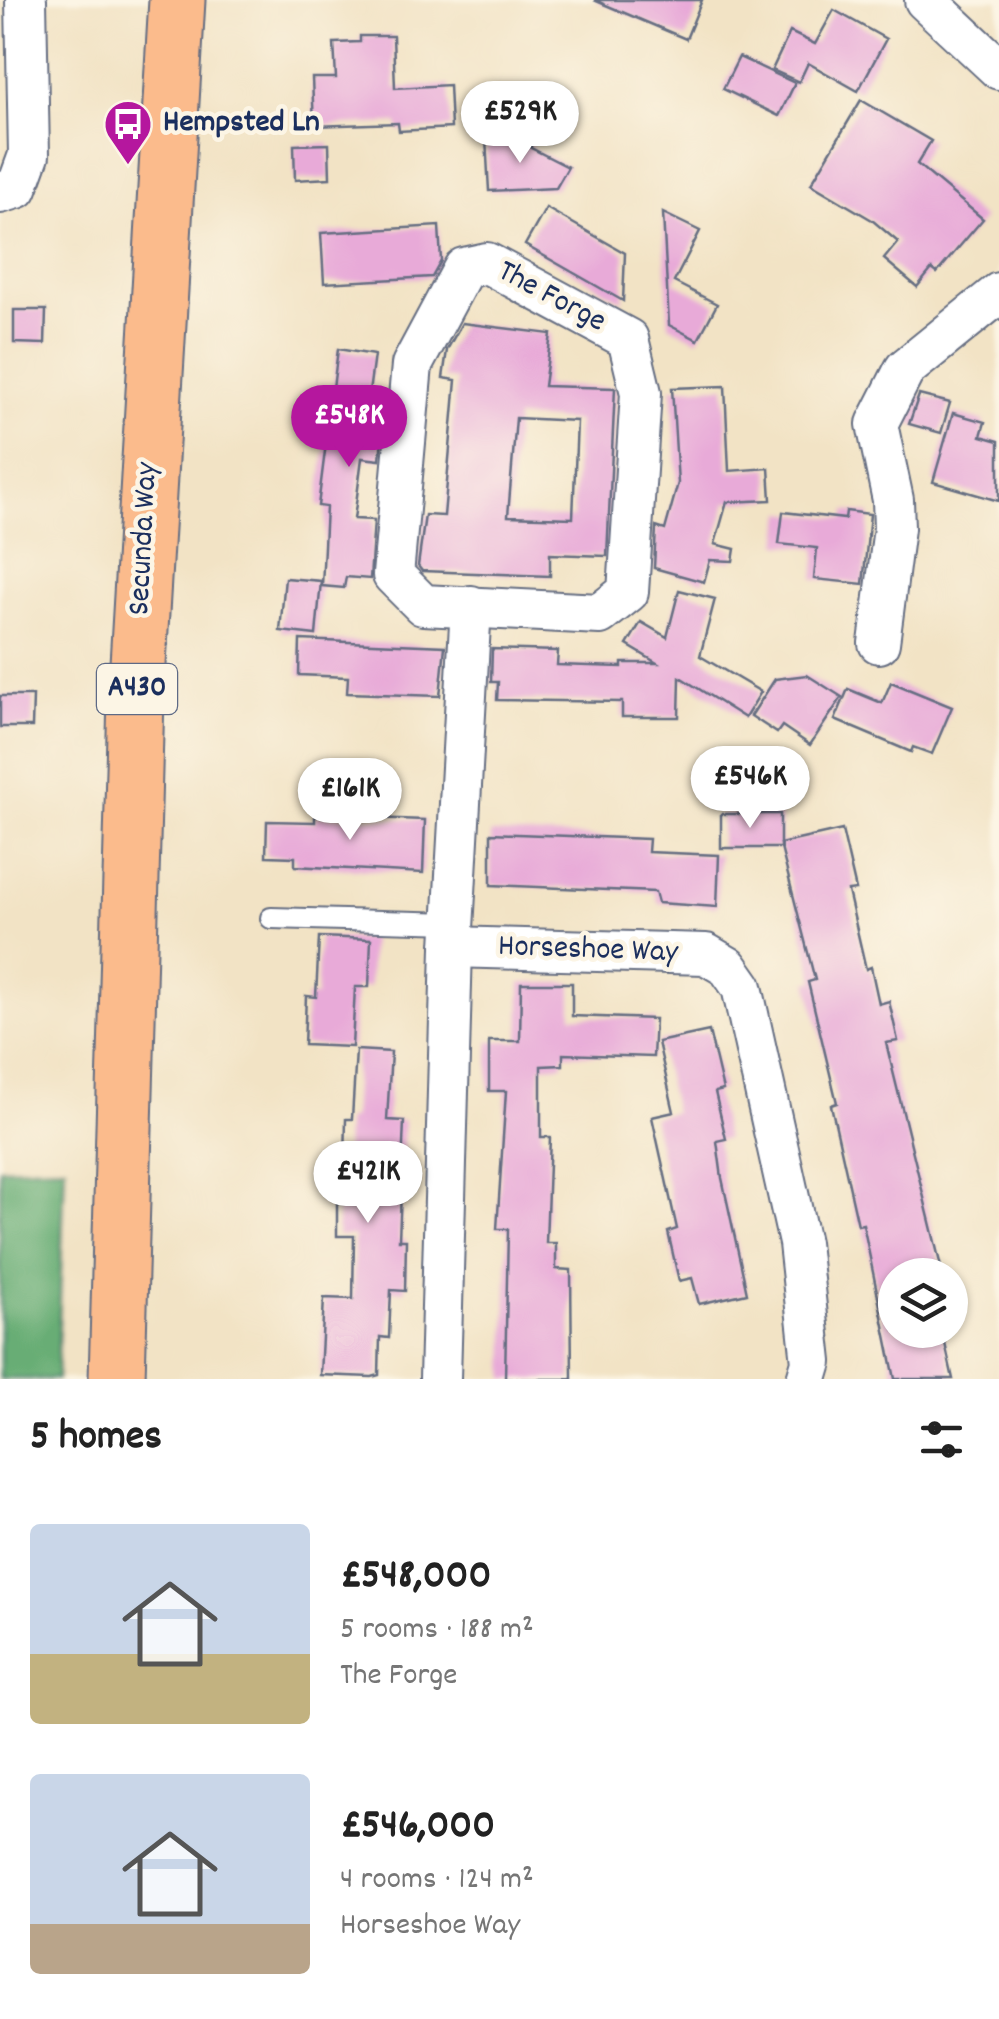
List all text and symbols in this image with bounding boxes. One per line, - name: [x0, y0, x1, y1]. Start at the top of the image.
- pin: £529K: [450, 81, 590, 166]
- text: £529K: [483, 90, 557, 136]
- bus stop icon: Hempsted Ln: [102, 98, 154, 166]
- place label: Hempsted Ln: [163, 101, 320, 147]
- street label: The Forge: [488, 250, 614, 346]
- pin: £548K: [279, 385, 419, 470]
- text: £548K: [313, 394, 385, 440]
- street label: Secunda Way: [118, 460, 172, 617]
- road number: A430: [97, 664, 177, 714]
- pin: £546K: [680, 746, 820, 831]
- text: £546K: [713, 755, 787, 801]
- pin: £161K: [280, 758, 420, 843]
- text: £161K: [320, 767, 380, 813]
- street label: Horseshoe Way: [497, 925, 680, 977]
- pin: £421K: [298, 1141, 438, 1226]
- text: £421K: [335, 1150, 401, 1196]
- map controls: [878, 1258, 968, 1348]
- button: layers: [878, 1258, 968, 1348]
- text: 5 homes: [30, 1409, 162, 1469]
- icon: filters: [914, 1412, 969, 1467]
- text: £548,000: [340, 1548, 491, 1608]
- icon: home: [110, 1564, 230, 1684]
- text: 5 rooms · 188 m²: [340, 1608, 534, 1654]
- text: The Forge: [340, 1654, 457, 1700]
- text: £546,000: [340, 1798, 495, 1858]
- icon: home: [110, 1814, 230, 1934]
- text: 4 rooms · 124 m²: [340, 1858, 534, 1904]
- text: Horseshoe Way: [340, 1904, 520, 1950]

